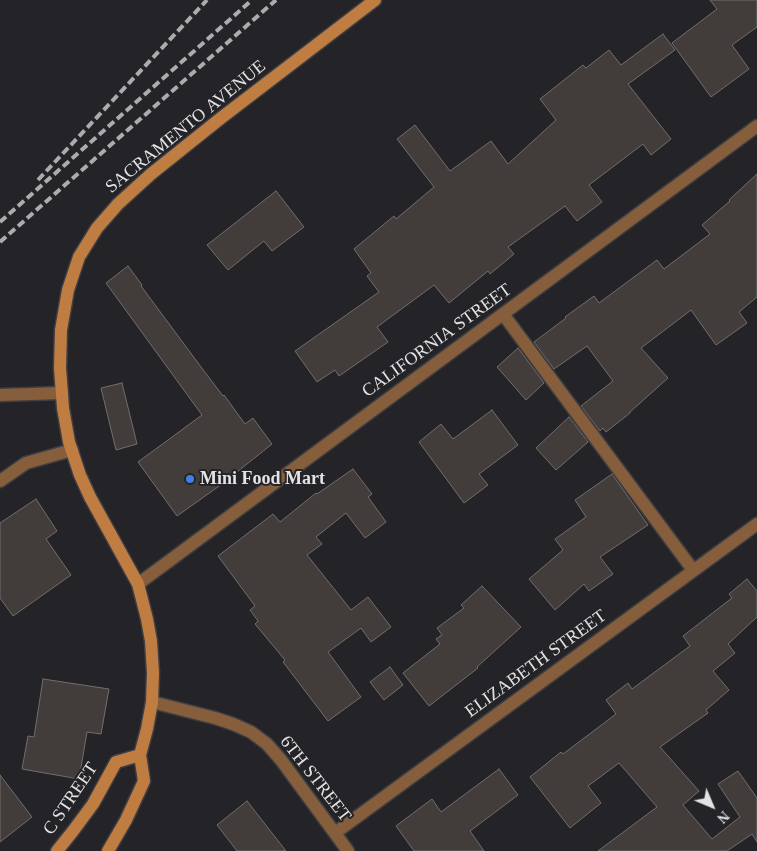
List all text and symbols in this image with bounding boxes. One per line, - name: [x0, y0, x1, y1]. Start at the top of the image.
- street label: SACRAMENTO AVENUE: [102, 56, 270, 198]
- street label: CALIFORNIA STREET: [358, 280, 516, 402]
- place label: Mini Food Mart: [200, 468, 325, 490]
- marker: Mini Food Mart: [184, 473, 196, 485]
- street label: ELIZABETH STREET: [461, 605, 611, 723]
- street label: 6TH STREET: [275, 732, 355, 826]
- street label: C STREET: [39, 759, 103, 839]
- north arrow: [687, 781, 737, 831]
- text: N: [714, 808, 732, 826]

